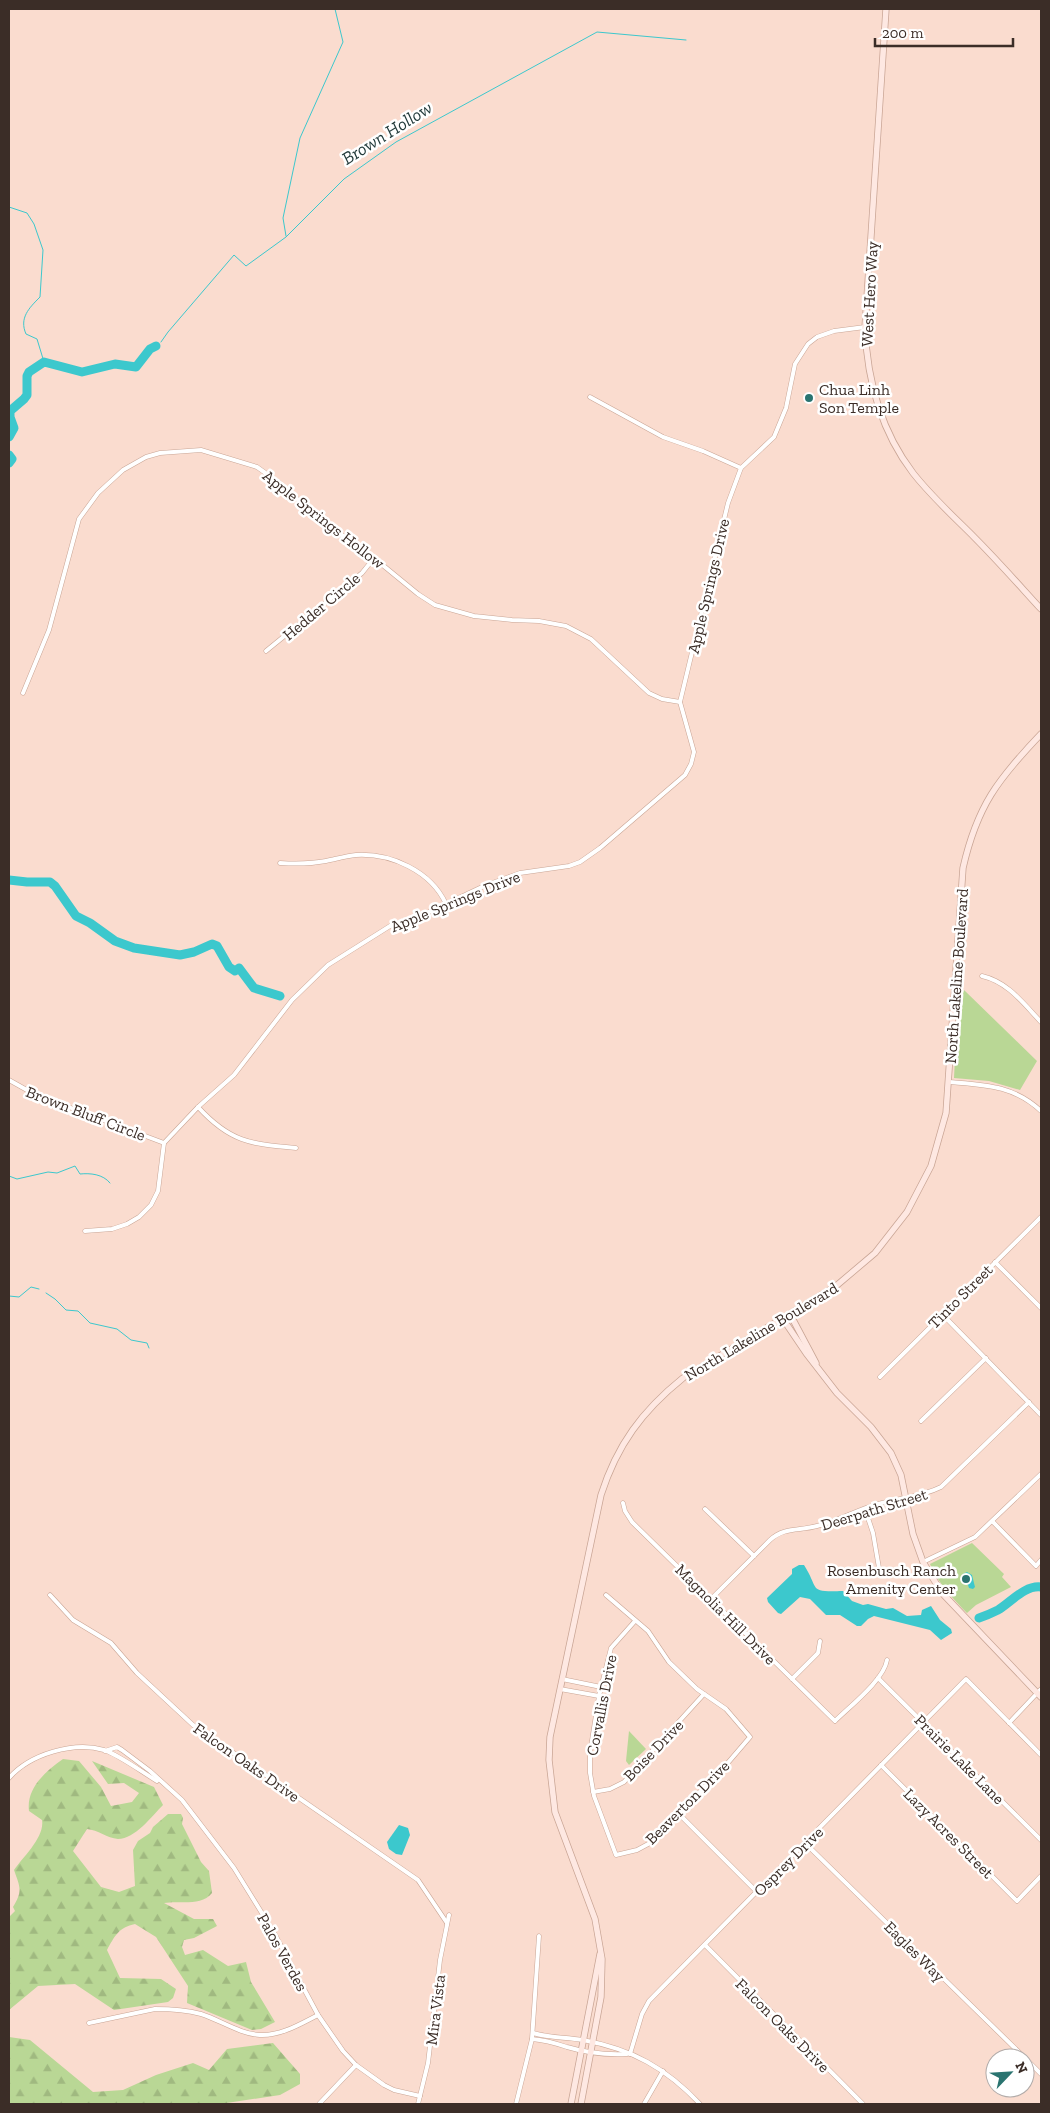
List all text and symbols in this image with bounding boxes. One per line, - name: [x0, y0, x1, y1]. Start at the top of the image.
- scale bar: [875, 15, 1012, 47]
- text: 200 m: [882, 24, 923, 42]
- water label: Brown Hollow: [338, 96, 436, 169]
- street label: West Hero Way: [857, 240, 882, 347]
- place label: Chua Linh Son Temple: [819, 380, 899, 417]
- marker: Chua Linh Son Temple: [803, 392, 815, 404]
- street label: Apple Springs Hollow: [259, 466, 389, 573]
- street label: Apple Springs Drive: [684, 517, 733, 656]
- street label: Hedder Circle: [279, 569, 364, 644]
- street label: Apple Springs Drive: [388, 867, 523, 936]
- street label: North Lakeline Boulevard: [941, 888, 972, 1064]
- street label: Brown Bluff Circle: [23, 1082, 148, 1145]
- street label: Tinto Street: [924, 1260, 997, 1333]
- street label: North Lakeline Boulevard: [681, 1278, 842, 1385]
- street label: Deerpath Street: [819, 1484, 930, 1535]
- street label: Magnolia Hill Drive: [671, 1560, 780, 1669]
- place label: Rosenbusch Ranch Amenity Center: [827, 1561, 956, 1598]
- marker: Rosenbusch Ranch Amenity Center: [960, 1573, 972, 1585]
- street label: Corvallis Drive: [582, 1653, 621, 1757]
- street label: Prairie Lake Lane: [911, 1710, 1009, 1808]
- street label: Boise Drive: [619, 1716, 687, 1785]
- street label: Falcon Oaks Drive: [190, 1719, 303, 1806]
- street label: Beaverton Drive: [641, 1756, 733, 1848]
- street label: Lazy Acres Street: [900, 1784, 998, 1882]
- street label: Osprey Drive: [750, 1823, 827, 1900]
- street label: Palos Verdes: [253, 1910, 312, 1995]
- street label: Eagles Way: [880, 1917, 949, 1986]
- street label: Mira Vista: [422, 1973, 449, 2047]
- street label: Falcon Oaks Drive: [732, 1974, 834, 2076]
- north arrow: [985, 2048, 1035, 2098]
- text: N: [1011, 2059, 1031, 2076]

